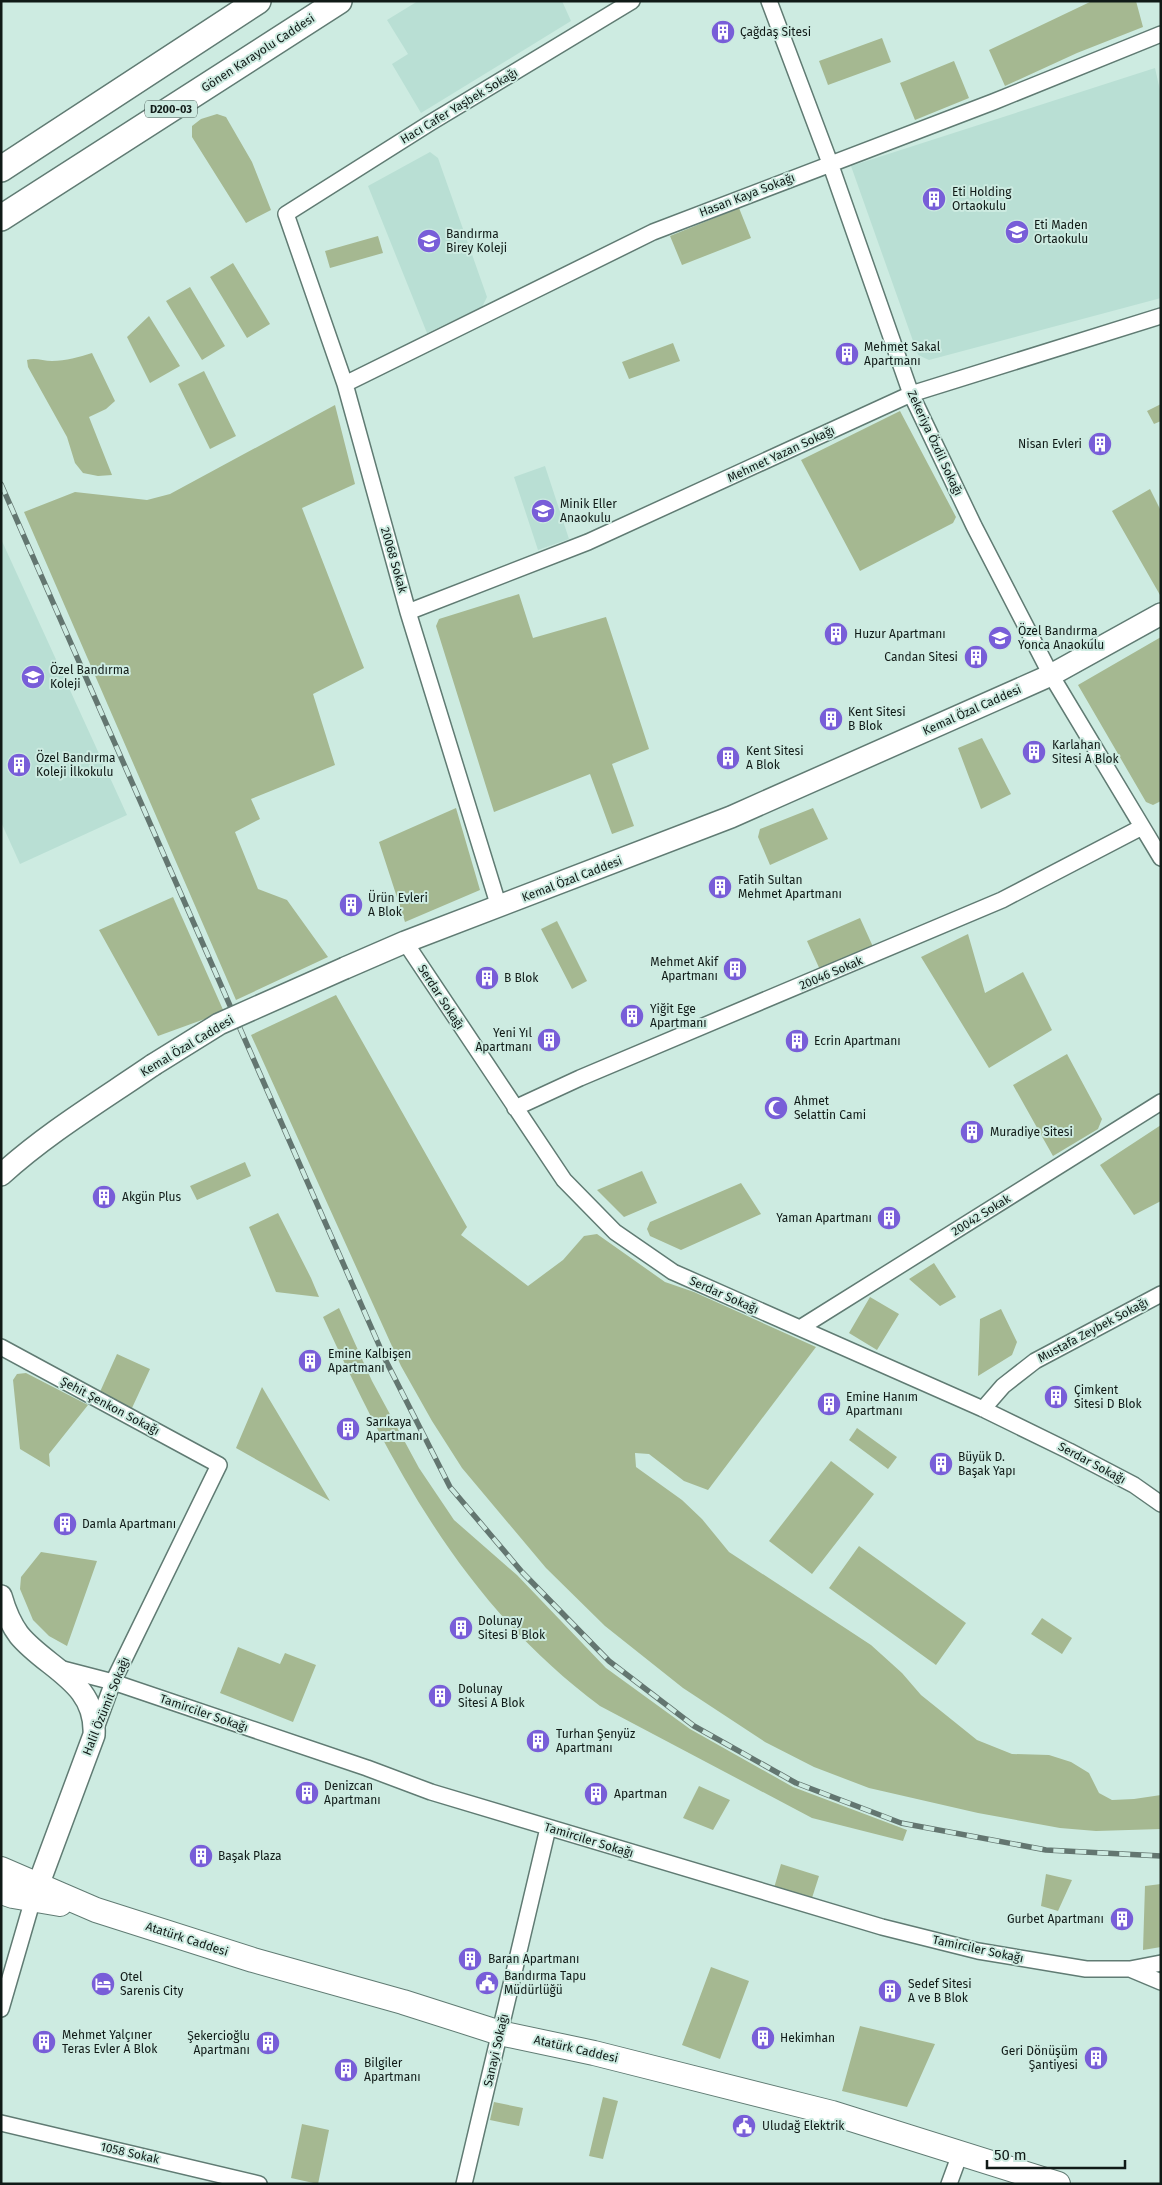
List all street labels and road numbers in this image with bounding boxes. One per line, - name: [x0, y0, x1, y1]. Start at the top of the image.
- street label: Gönen Karayolu Caddesi: [199, 11, 317, 95]
- street label: Hacı Cafer Yaşbek Sokağı: [398, 65, 520, 147]
- road number: D200-03: [145, 100, 197, 118]
- street label: Hasan Kaya Sokağı: [697, 170, 797, 220]
- street label: Zekeriya Özdil Sokağı: [904, 387, 967, 498]
- street label: Mehmet Yazan Sokağı: [725, 423, 837, 485]
- street label: 20068 Sokak: [378, 526, 410, 595]
- street label: Kemal Özal Caddesi: [920, 680, 1023, 738]
- street label: Kemal Özal Caddesi: [519, 852, 624, 905]
- street label: 20046 Sokak: [797, 953, 866, 993]
- street label: Serdar Sokağı: [415, 962, 467, 1032]
- street label: Kemal Özal Caddesi: [137, 1011, 236, 1079]
- street label: 20042 Sokak: [949, 1191, 1014, 1239]
- street label: Serdar Sokağı: [687, 1273, 761, 1317]
- street label: Mustafa Zeybek Sokağı: [1035, 1295, 1151, 1365]
- street label: Şehit Şenkon Sokağı: [58, 1374, 162, 1438]
- street label: Serdar Sokağı: [1056, 1439, 1128, 1487]
- street label: Halil Özümit Sokağı: [78, 1654, 132, 1757]
- street label: Tamirciler Sokağı: [158, 1691, 250, 1735]
- street label: Tamirciler Sokağı: [543, 1820, 635, 1860]
- street label: Atatürk Caddesi: [144, 1919, 230, 1959]
- street label: Tamirciler Sokağı: [931, 1933, 1025, 1965]
- street label: Sanayi Sokağı: [481, 2012, 511, 2088]
- street label: Atatürk Caddesi: [533, 2033, 619, 2065]
- street label: 1058 Sokak: [99, 2139, 162, 2167]

